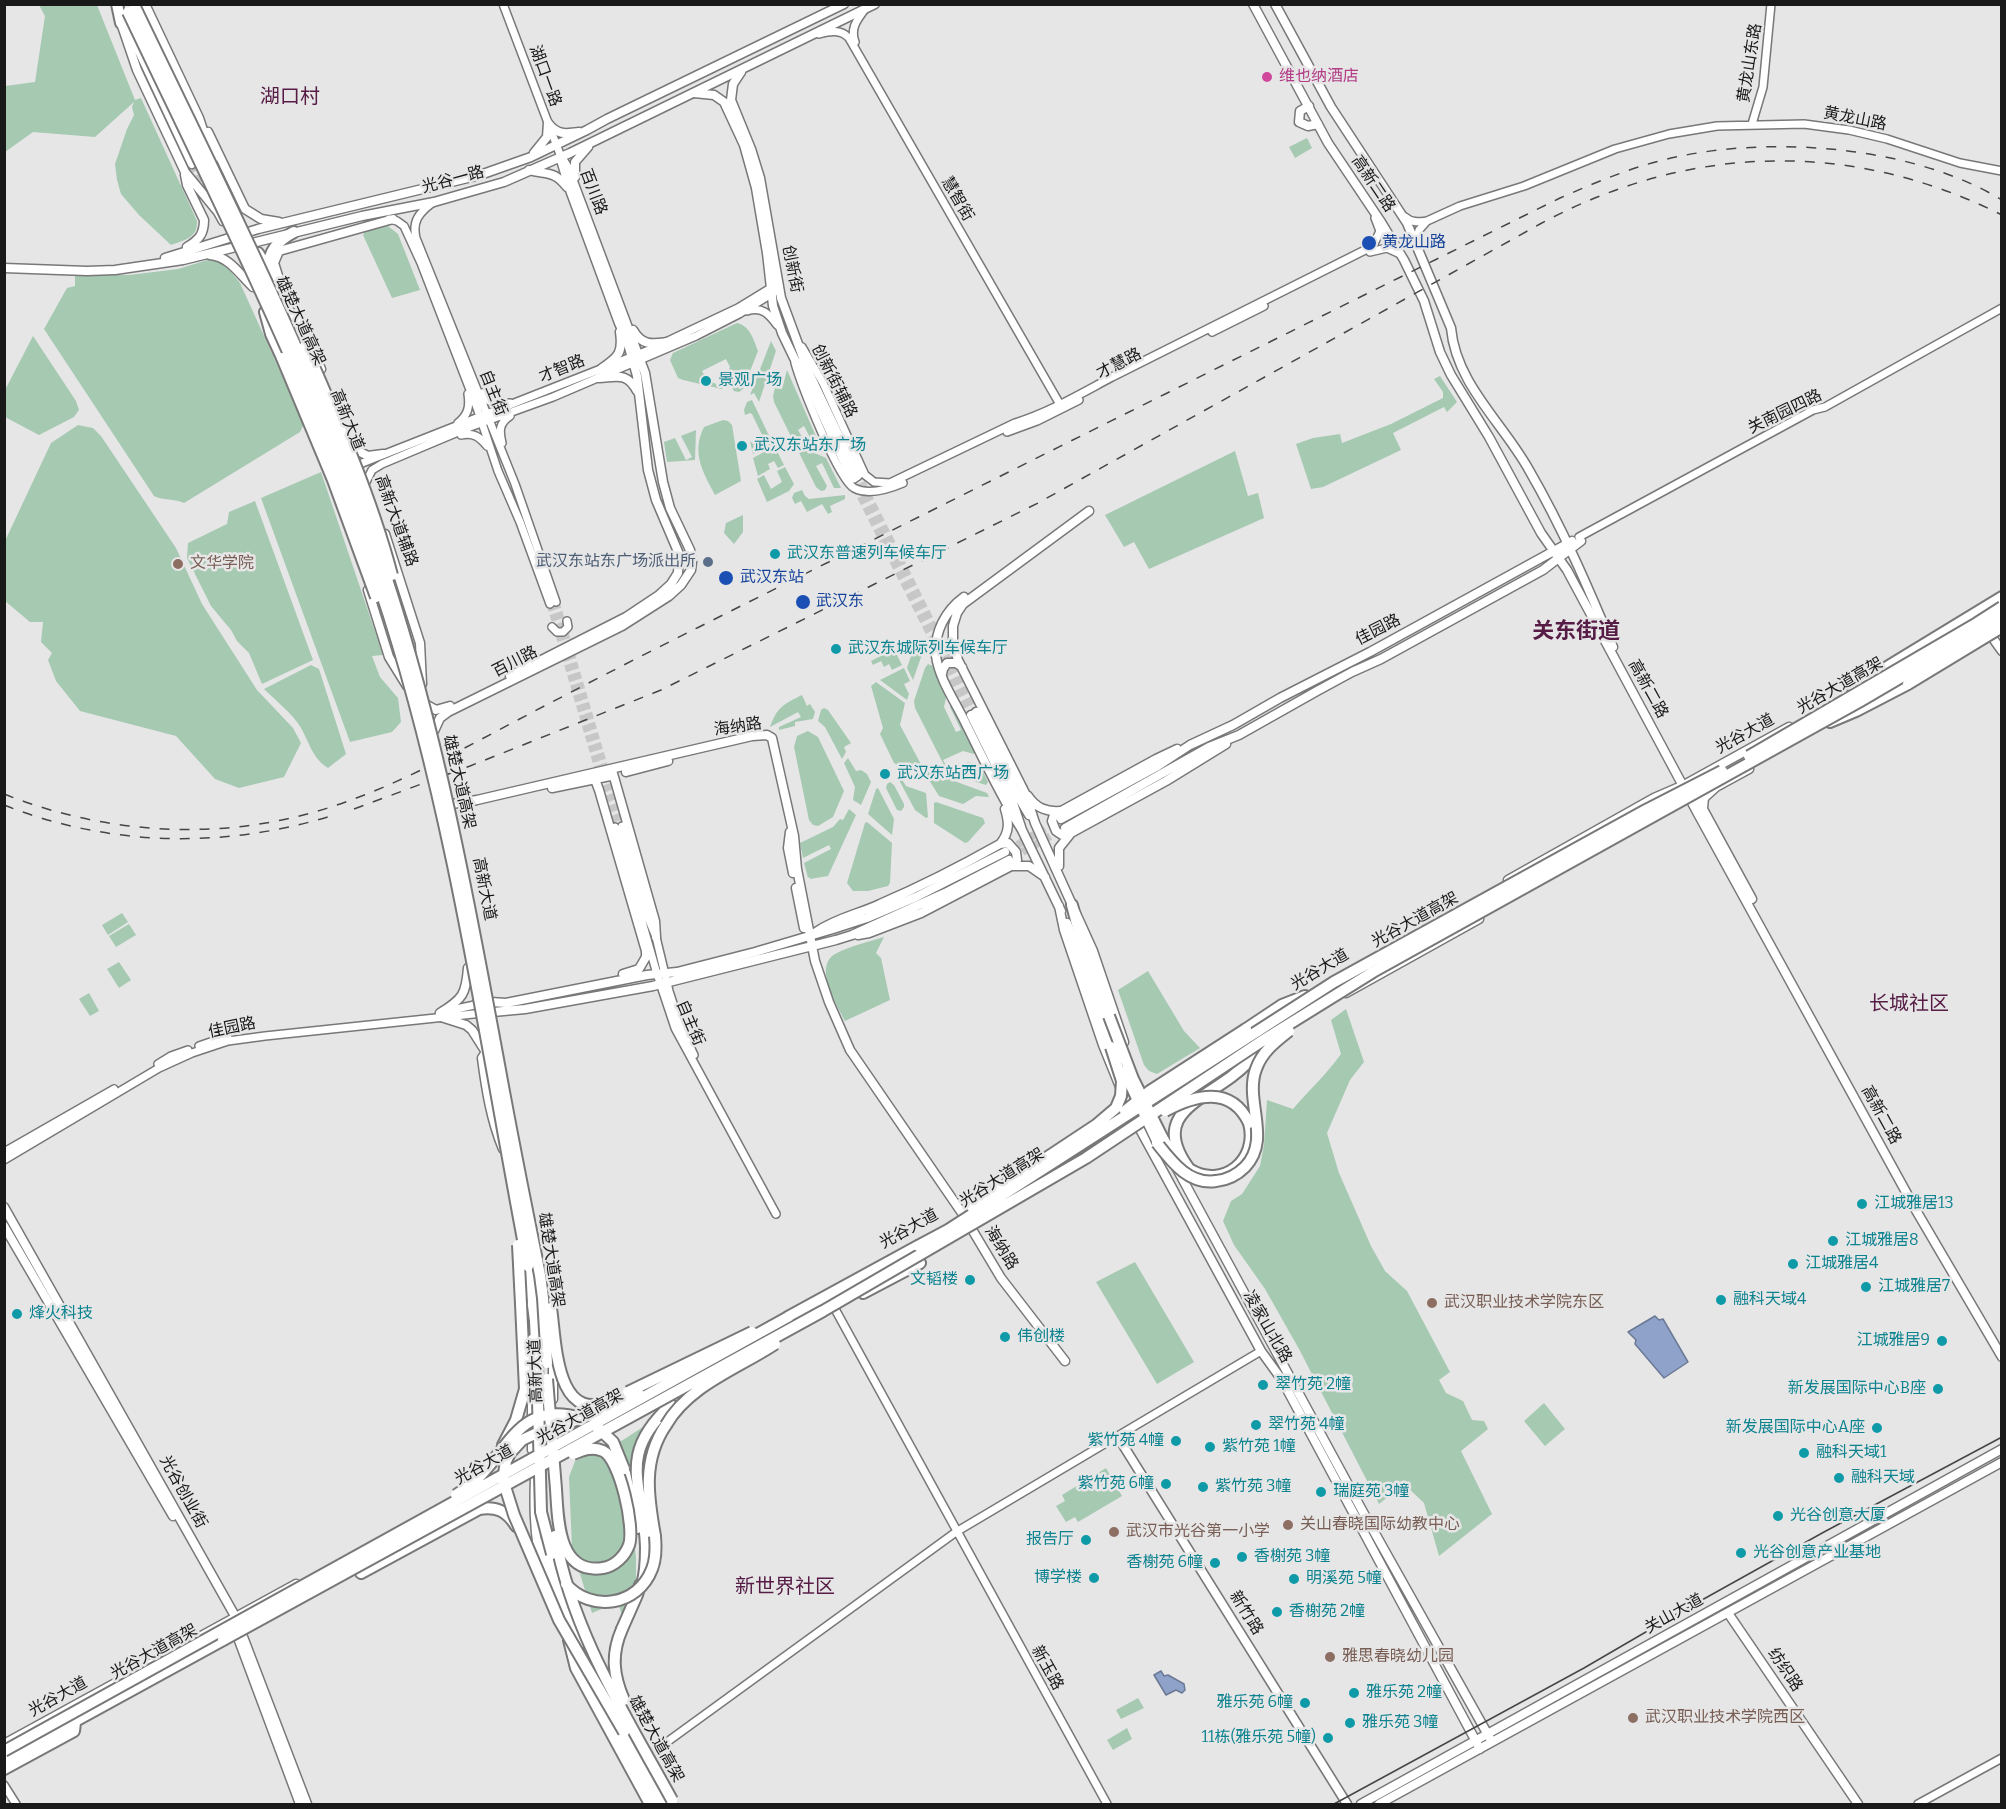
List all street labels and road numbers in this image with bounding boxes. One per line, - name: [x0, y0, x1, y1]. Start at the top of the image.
- street label: 黄龙山东路: [1734, 22, 1766, 104]
- street label: 湖口一路: [525, 43, 565, 109]
- street label: 黄龙山路: [1822, 103, 1888, 135]
- street label: 高新二路: [1347, 152, 1399, 216]
- street label: 光谷一路: [420, 162, 486, 198]
- street label: 百川路: [575, 166, 611, 218]
- street label: 慧智街: [937, 173, 977, 225]
- street label: 创新街: [778, 244, 806, 294]
- street label: 雄楚大道高架: [271, 273, 329, 369]
- street label: 创新街辅路: [807, 341, 861, 421]
- street label: 才慧路: [1093, 345, 1145, 383]
- street label: 才智路: [536, 351, 588, 387]
- street label: 自主街: [475, 367, 511, 419]
- street label: 关南园四路: [1745, 386, 1825, 438]
- street label: 高新大道: [326, 387, 368, 453]
- street label: 高新大道辅路: [371, 473, 421, 569]
- street label: 佳园路: [1352, 611, 1404, 649]
- street label: 百川路: [489, 643, 541, 681]
- street label: 光谷大道高架: [1794, 654, 1886, 718]
- street label: 高新二路: [1624, 656, 1672, 722]
- street label: 光谷大道: [1712, 710, 1778, 758]
- street label: 海纳路: [713, 714, 763, 740]
- street label: 雄楚大道高架: [439, 733, 479, 831]
- street label: 高新大道: [468, 856, 500, 922]
- street label: 光谷大道高架: [1368, 888, 1462, 952]
- street label: 光谷大道: [1288, 945, 1352, 995]
- street label: 自主街: [672, 997, 708, 1049]
- street label: 佳园路: [207, 1014, 257, 1042]
- street label: 高新二路: [1857, 1082, 1905, 1148]
- street label: 光谷大道高架: [956, 1144, 1048, 1212]
- street label: 光谷大道: [876, 1205, 942, 1253]
- street label: 雄楚大道高架: [534, 1211, 568, 1309]
- street label: 海纳路: [980, 1223, 1022, 1273]
- street label: 凌家山北路: [1239, 1288, 1295, 1366]
- street label: 高新大道: [525, 1339, 547, 1403]
- street label: 光谷大道高架: [533, 1385, 627, 1449]
- street label: 光谷大道: [451, 1441, 517, 1489]
- street label: 光谷创业街: [155, 1452, 211, 1532]
- street label: 新竹路: [1225, 1588, 1267, 1638]
- street label: 关山大道: [1641, 1590, 1707, 1638]
- street label: 光谷大道高架: [107, 1620, 201, 1684]
- street label: 新玉路: [1027, 1642, 1067, 1694]
- street label: 纺织路: [1764, 1645, 1806, 1695]
- street label: 光谷大道: [25, 1673, 91, 1721]
- street label: 雄楚大道高架: [624, 1692, 688, 1786]

